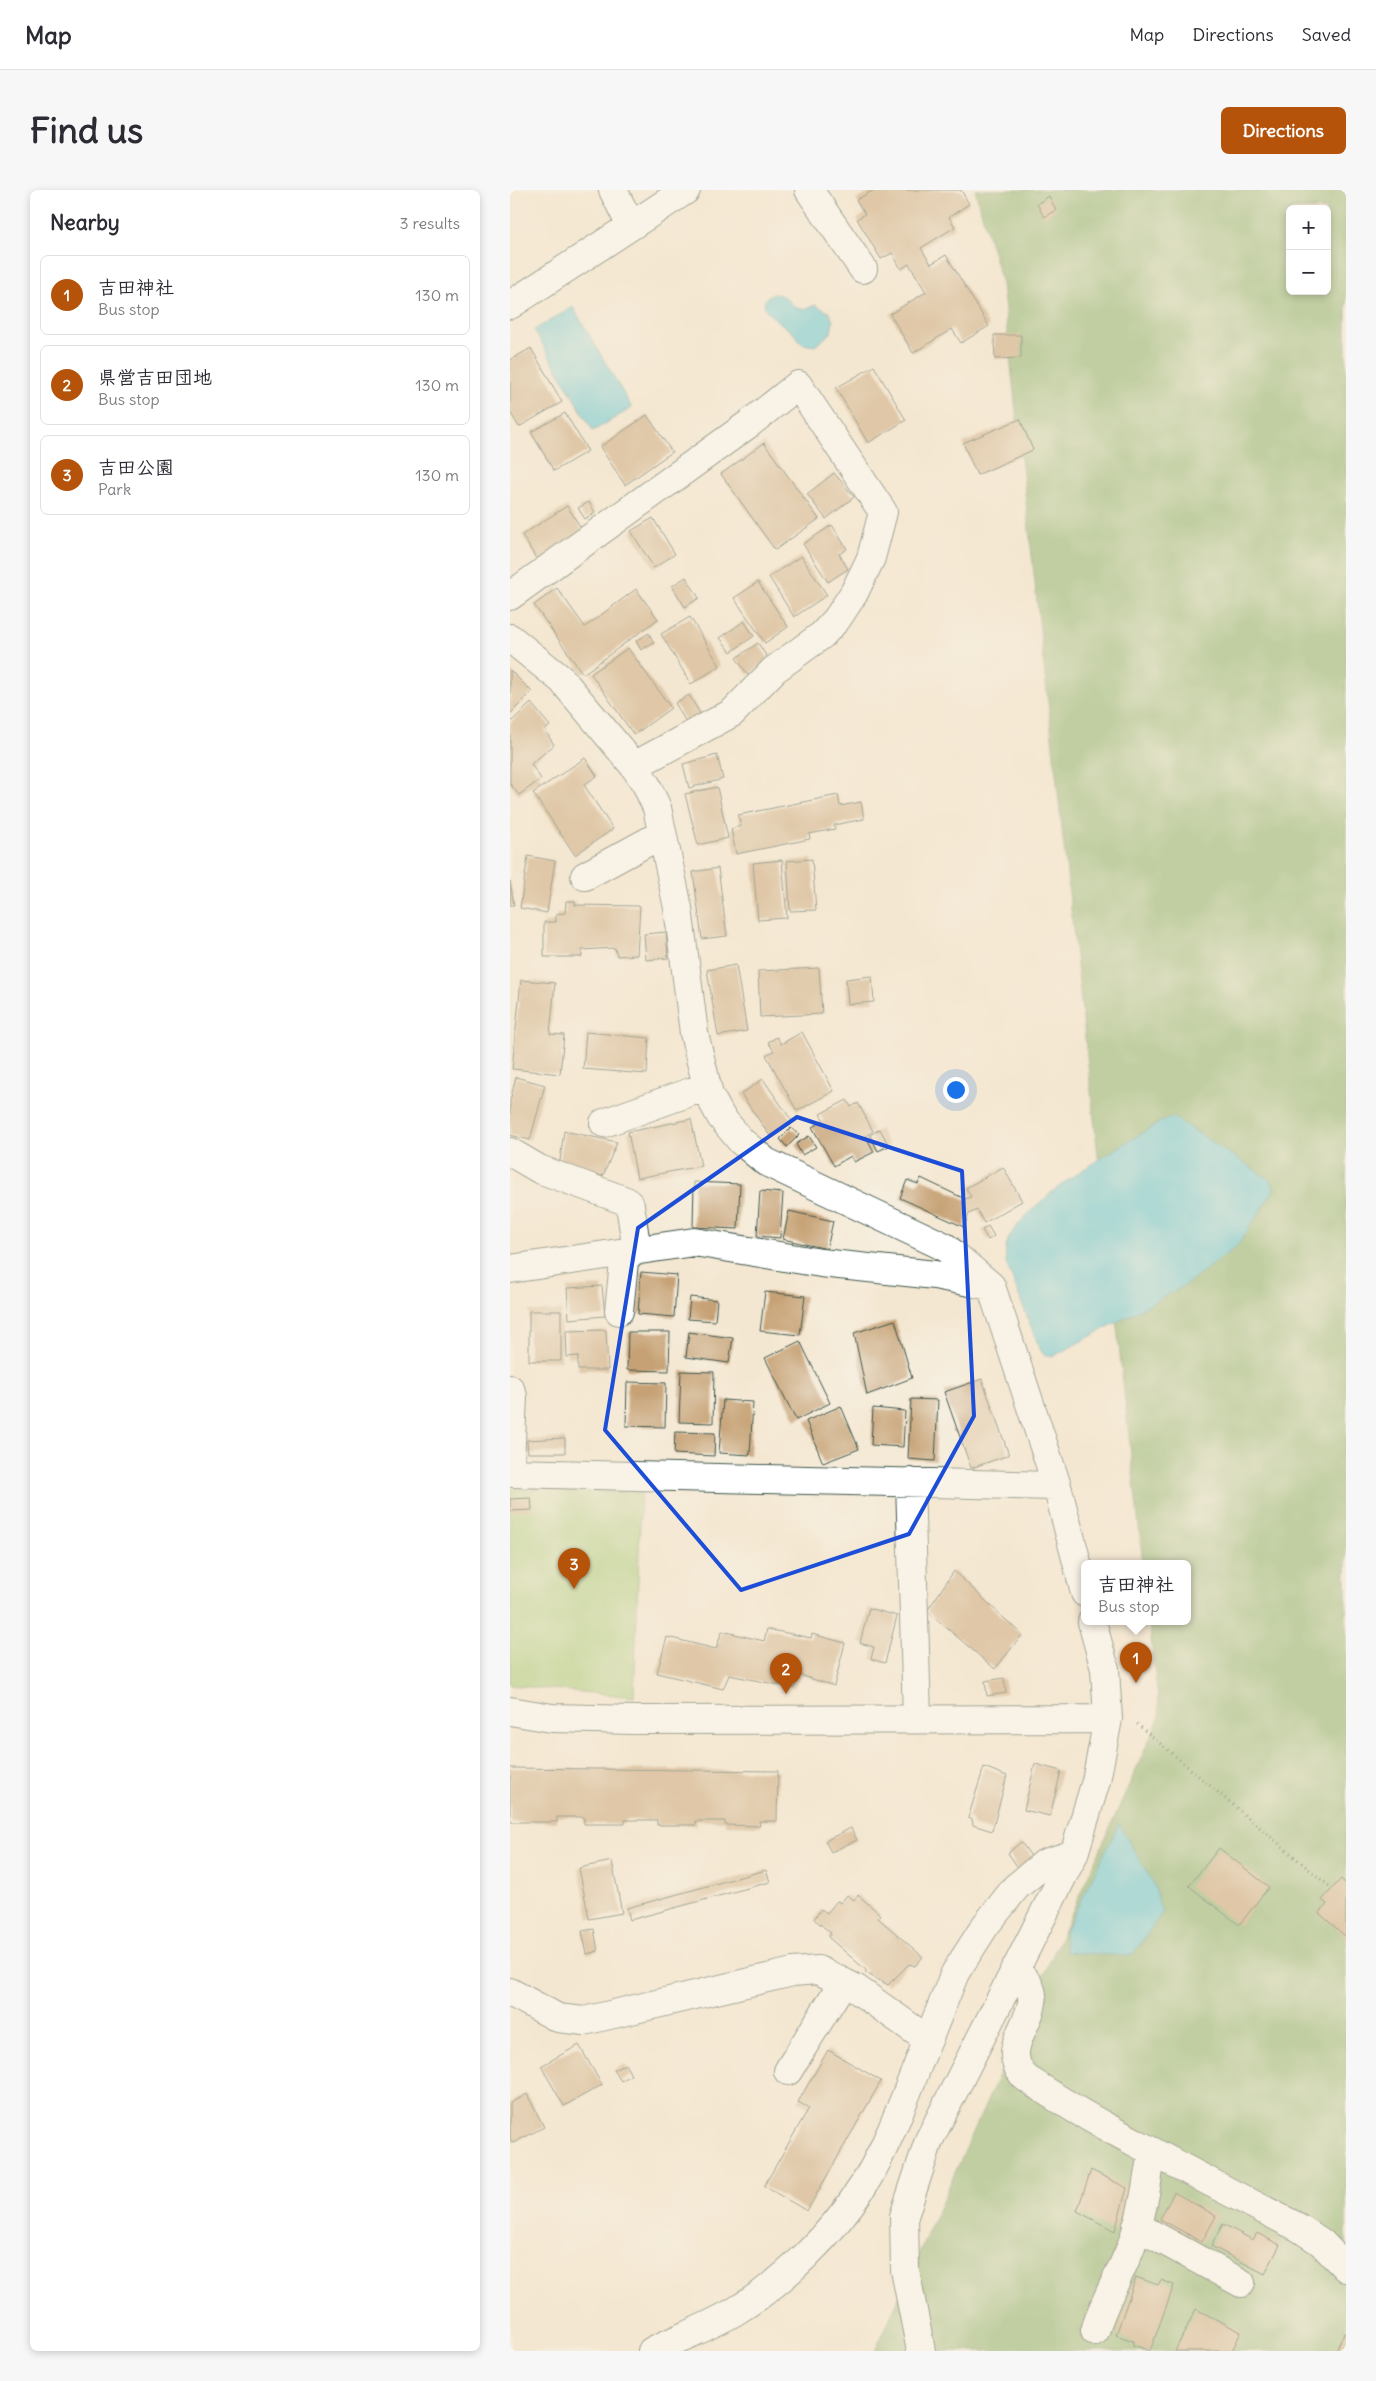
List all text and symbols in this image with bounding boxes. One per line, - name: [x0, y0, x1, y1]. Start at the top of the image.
- text: Map: [25, 20, 72, 50]
- text: Map: [1129, 23, 1164, 46]
- text: Directions: [1192, 23, 1274, 46]
- text: Saved: [1302, 23, 1351, 46]
- button: Directions: [1221, 107, 1346, 154]
- text: Find us: [30, 108, 143, 152]
- map controls: [1286, 205, 1331, 295]
- button: +: [1286, 205, 1331, 250]
- text: Nearby: [50, 209, 120, 236]
- text: 3 results: [400, 213, 460, 233]
- button: −: [1286, 250, 1331, 295]
- text: 吉田神社: [98, 275, 174, 299]
- text: 1: [64, 285, 70, 305]
- text: 130 m: [415, 285, 459, 305]
- text: Bus stop: [98, 299, 160, 319]
- text: 県営吉田団地: [98, 365, 212, 389]
- text: 2: [63, 375, 71, 395]
- text: 130 m: [415, 375, 459, 395]
- text: Bus stop: [98, 389, 160, 409]
- text: 吉田公園: [98, 455, 174, 479]
- text: 3: [62, 465, 72, 485]
- text: 130 m: [415, 465, 459, 485]
- text: Park: [98, 479, 131, 499]
- your location: [943, 1077, 969, 1103]
- pin: 3: [558, 1548, 590, 1589]
- popup: [1081, 1560, 1191, 1625]
- text: 吉田神社: [1098, 1572, 1174, 1596]
- text: Bus stop: [1098, 1596, 1160, 1616]
- pin: 1: [1120, 1642, 1152, 1683]
- pin: 2: [770, 1653, 802, 1694]

